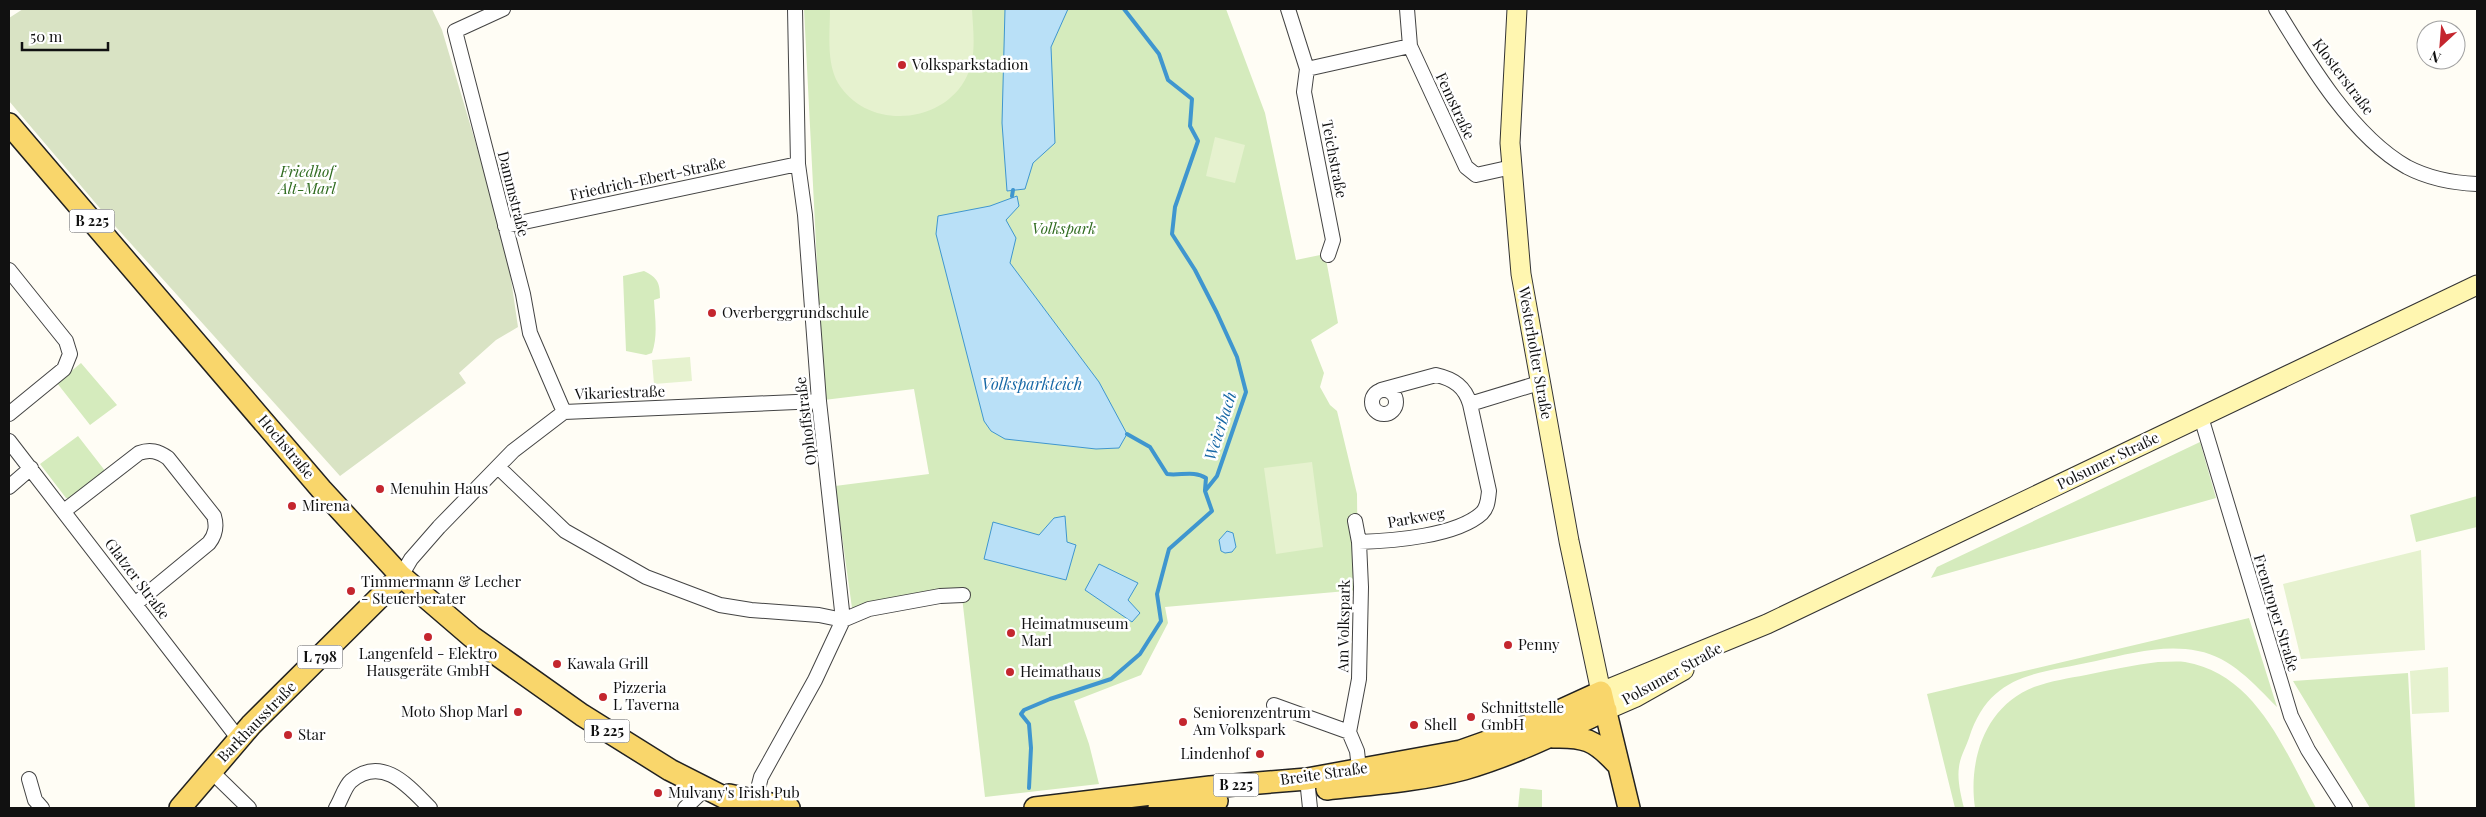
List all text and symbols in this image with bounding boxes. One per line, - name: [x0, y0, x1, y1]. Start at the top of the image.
- scale bar: [22, 20, 109, 52]
- north arrow: [2416, 20, 2466, 70]
- text: 50 m: [30, 26, 63, 46]
- street label: Klosterstraße: [2308, 34, 2379, 119]
- text: N: [2426, 46, 2444, 68]
- place label: Volksparkstadion: [911, 54, 1028, 74]
- marker: Volksparkstadion: [896, 59, 908, 71]
- street label: Femstraße: [1432, 69, 1480, 142]
- street label: Teichstraße: [1318, 118, 1352, 200]
- street label: Dammstraße: [494, 149, 534, 239]
- street label: Friedrich-Ebert-Straße: [568, 152, 728, 204]
- park label: Friedhof Alt-Marl: [276, 161, 337, 198]
- road number: B 225: [70, 210, 114, 232]
- park label: Volkspark: [1032, 218, 1096, 238]
- street label: Westerholter Straße: [1514, 284, 1557, 421]
- place label: Overberggrundschule: [722, 302, 869, 322]
- marker: Overberggrundschule: [706, 307, 718, 319]
- water label: Volksparkteich: [982, 373, 1082, 394]
- street label: Ophoffstraße: [790, 376, 820, 467]
- street label: Vikariestraße: [574, 380, 665, 404]
- water label: Weierbach: [1199, 389, 1240, 463]
- street label: Hochstraße: [254, 410, 319, 483]
- street label: Polsumer Straße: [2053, 427, 2162, 493]
- place label: Menuhin Haus: [390, 478, 488, 498]
- marker: Menuhin Haus: [374, 483, 386, 495]
- place label: Mirena: [302, 495, 350, 515]
- marker: Mirena: [286, 500, 298, 512]
- street label: Parkweg: [1386, 502, 1446, 532]
- street label: Glatzer Straße: [101, 534, 175, 623]
- street label: Frentroper Straße: [2250, 552, 2304, 674]
- place label: Timmermann & Lecher - Steuerberater: [361, 571, 521, 608]
- street label: Am Volkspark: [1332, 579, 1354, 673]
- marker: Timmermann & Lecher - Steuerberater: [345, 585, 357, 597]
- place label: Heimatmuseum Marl: [1021, 613, 1129, 650]
- marker: Heimatmuseum Marl: [1005, 627, 1017, 639]
- marker: Langenfeld - Elektro Hausgeräte GmbH: [422, 631, 434, 643]
- place label: Penny: [1518, 634, 1560, 654]
- street label: Polsumer Straße: [1618, 637, 1725, 709]
- marker: Penny: [1502, 639, 1514, 651]
- place label: Langenfeld - Elektro Hausgeräte GmbH: [359, 643, 497, 680]
- road number: L 798: [298, 646, 342, 669]
- place label: Kawala Grill: [567, 653, 649, 673]
- marker: Kawala Grill: [551, 658, 563, 670]
- place label: Heimathaus: [1020, 661, 1101, 681]
- marker: Heimathaus: [1004, 666, 1016, 678]
- street label: Barkhausstraße: [213, 677, 300, 766]
- place label: Pizzeria L Taverna: [613, 677, 680, 714]
- marker: Pizzeria L Taverna: [597, 691, 609, 703]
- place label: Schnittstelle GmbH: [1481, 697, 1564, 734]
- place label: Moto Shop Marl: [401, 701, 508, 721]
- place label: Seniorenzentrum Am Volkspark: [1192, 702, 1312, 739]
- marker: Moto Shop Marl: [512, 706, 524, 718]
- marker: Schnittstelle GmbH: [1465, 711, 1477, 723]
- place label: Shell: [1424, 714, 1457, 734]
- marker: Seniorenzentrum Am Volkspark: [1177, 716, 1189, 728]
- road number: B 225: [584, 719, 630, 742]
- marker: Shell: [1408, 719, 1420, 731]
- place label: Star: [298, 724, 326, 744]
- marker: Star: [282, 729, 294, 741]
- place label: Lindenhof: [1181, 743, 1251, 763]
- marker: Lindenhof: [1254, 748, 1266, 760]
- street label: Breite Straße: [1279, 757, 1369, 789]
- road number: B 225: [1214, 774, 1258, 796]
- place label: Mulvany's Irish Pub: [668, 782, 800, 802]
- marker: Mulvany's Irish Pub: [652, 787, 664, 799]

